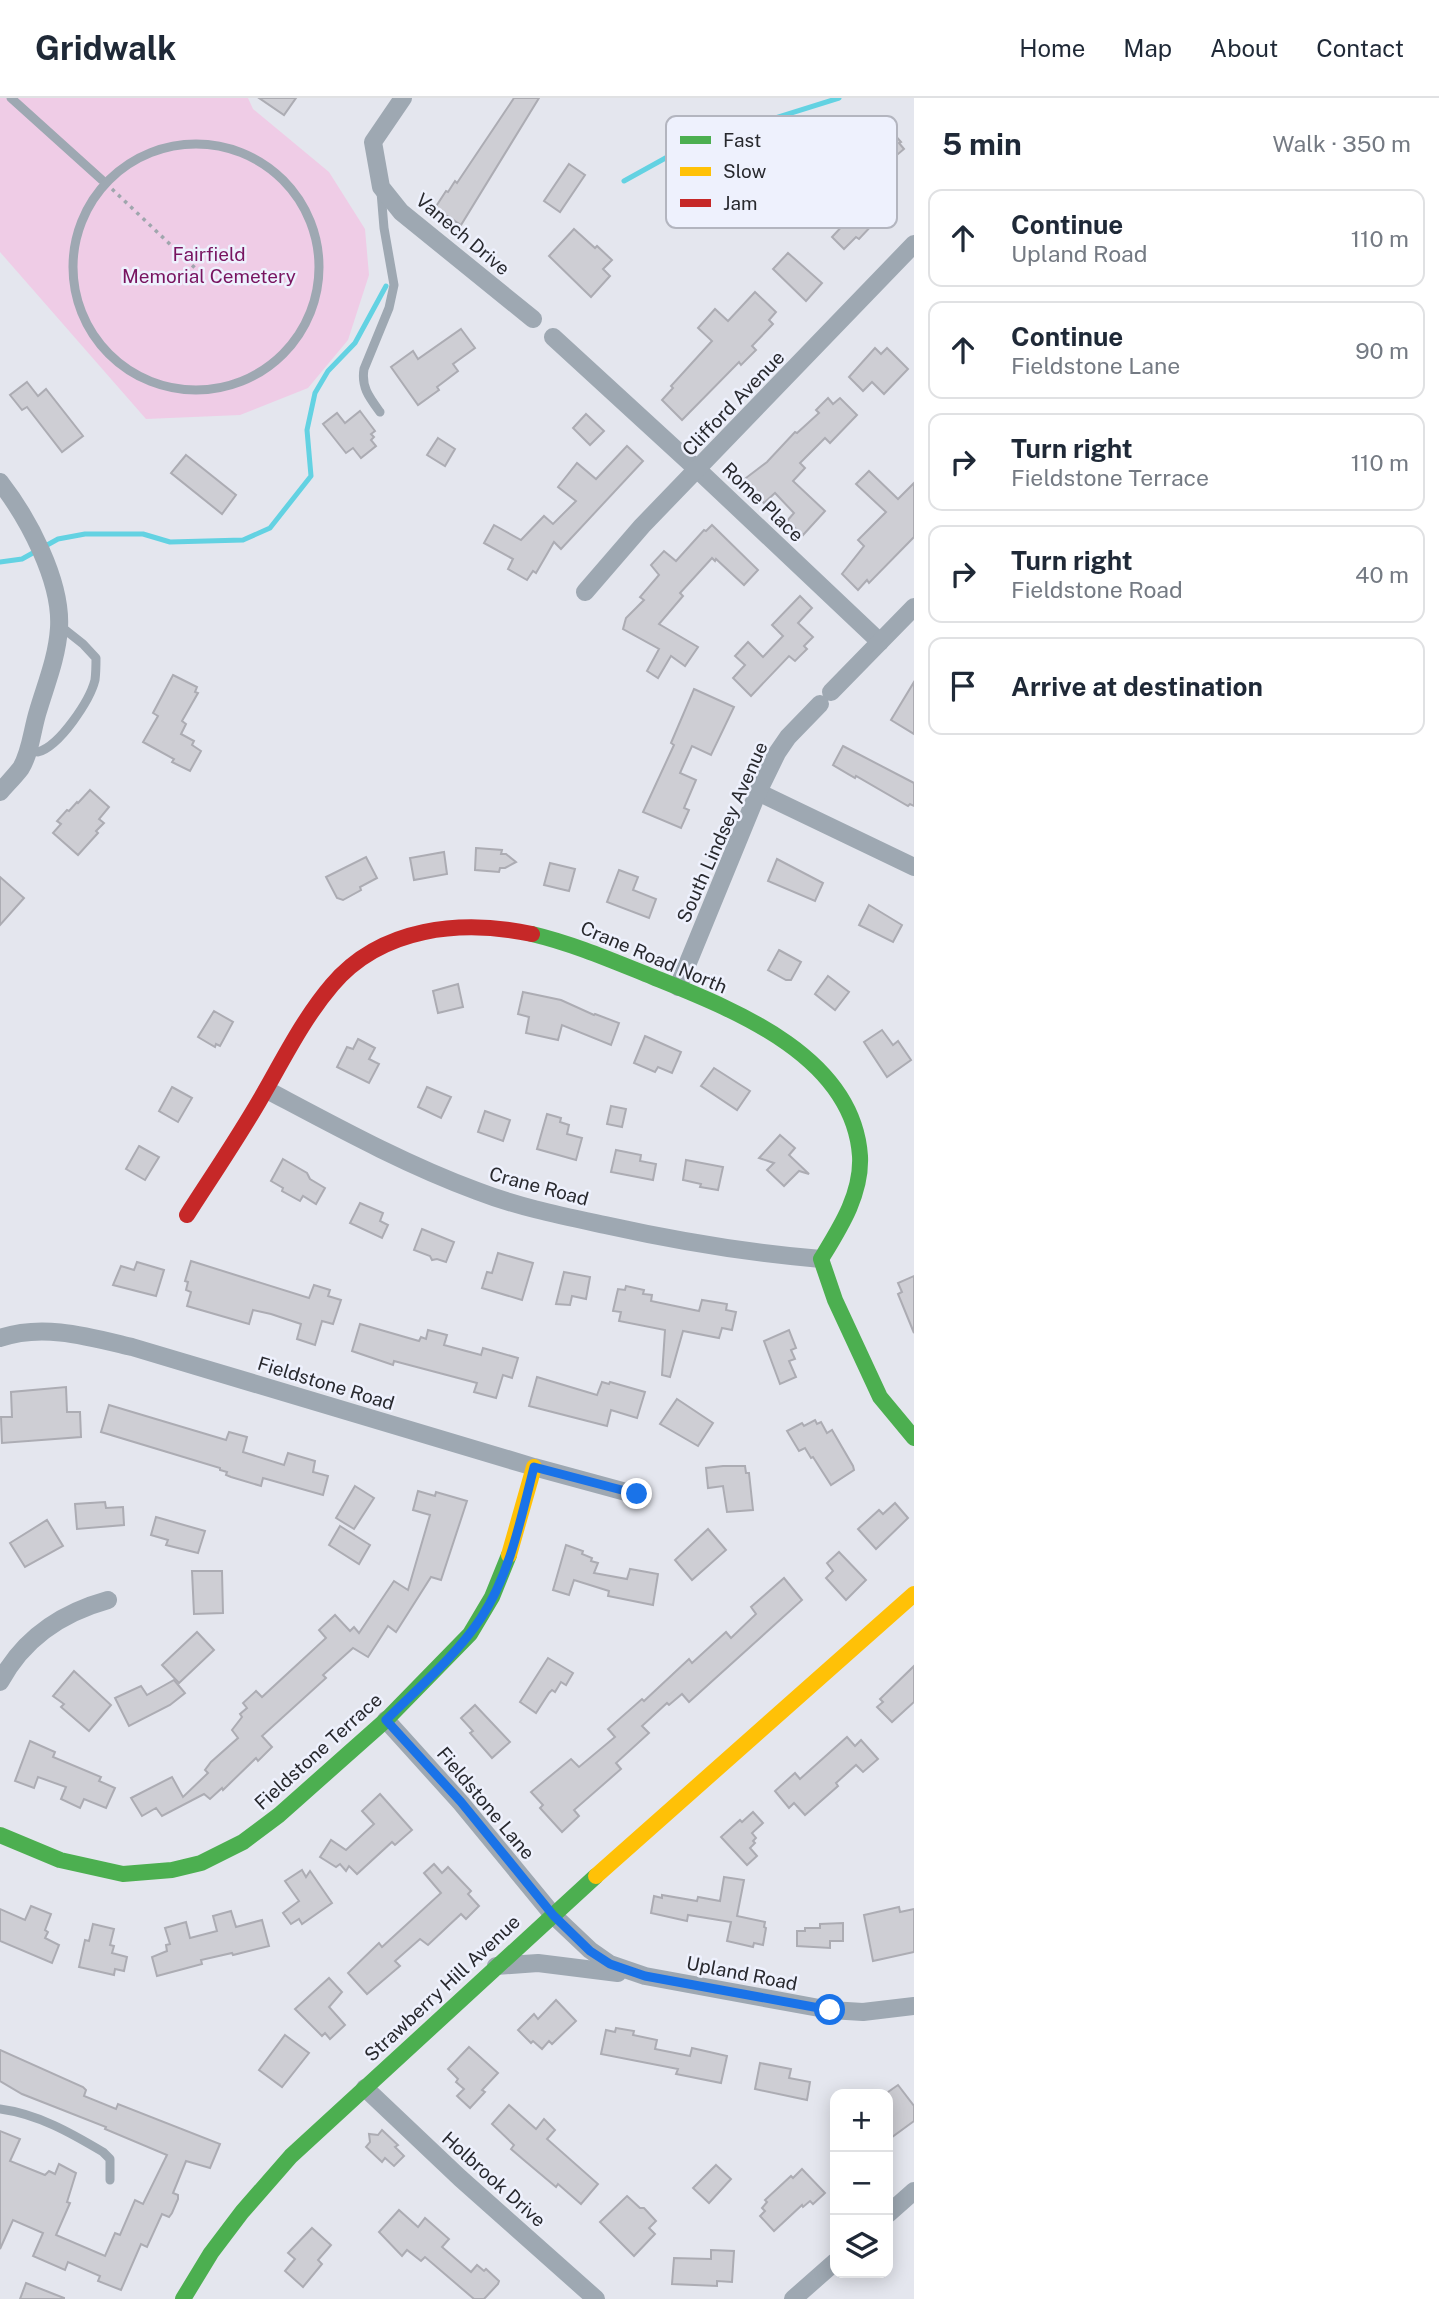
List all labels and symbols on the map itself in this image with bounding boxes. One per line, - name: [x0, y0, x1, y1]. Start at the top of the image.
- legend: [666, 116, 897, 228]
- text: Fast: [723, 129, 761, 151]
- text: Slow: [723, 160, 767, 182]
- street label: Vanech Drive: [412, 188, 514, 280]
- text: Jam: [723, 192, 757, 214]
- park label: Fairfield Memorial Cemetery: [122, 243, 296, 287]
- street label: Clifford Avenue: [677, 346, 789, 460]
- street label: Rome Place: [718, 458, 808, 546]
- street label: South Lindsey Avenue: [672, 738, 772, 926]
- street label: Crane Road North: [577, 916, 731, 998]
- street label: Crane Road: [487, 1162, 591, 1210]
- street label: Fieldstone Road: [255, 1352, 397, 1414]
- route end: [621, 1478, 652, 1509]
- street label: Fieldstone Terrace: [250, 1688, 386, 1814]
- street label: Fieldstone Lane: [433, 1742, 539, 1864]
- street label: Strawberry Hill Avenue: [360, 1910, 524, 2066]
- street label: Upland Road: [685, 1951, 799, 1995]
- route start: [814, 1994, 845, 2025]
- street label: Holbrook Drive: [438, 2127, 550, 2231]

